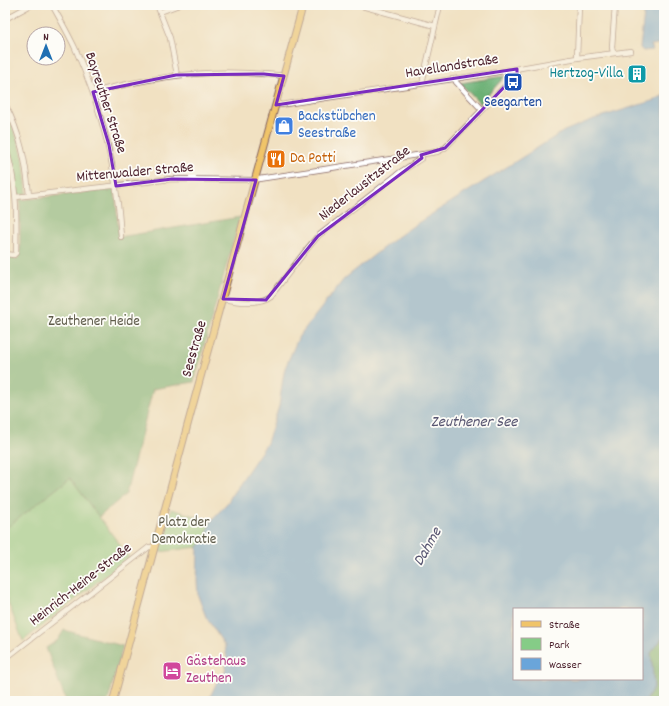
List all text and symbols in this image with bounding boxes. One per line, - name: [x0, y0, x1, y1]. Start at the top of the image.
- north arrow: [26, 26, 66, 66]
- text: N: [43, 30, 49, 46]
- street label: Havellandstraße: [404, 49, 500, 85]
- street label: Bayreuther Straße: [78, 50, 132, 157]
- place label: Hertzog-Villa: [549, 63, 624, 85]
- building icon: Hertzog-Villa: [626, 63, 648, 85]
- bus stop icon: Seegarten: [502, 71, 524, 93]
- place label: Seegarten: [484, 92, 542, 114]
- place label: Backstübchen Seestraße: [298, 106, 376, 145]
- shop icon: Backstübchen Seestraße: [273, 115, 295, 137]
- street label: Niederlausitzstraße: [314, 141, 416, 227]
- restaurant icon: Da Potti: [265, 148, 287, 170]
- place label: Da Potti: [290, 148, 336, 170]
- street label: Mittenwalder Straße: [76, 157, 195, 189]
- park label: Zeuthener Heide: [48, 311, 140, 333]
- street label: Seestraße: [176, 318, 214, 380]
- water label: Zeuthener See: [431, 411, 518, 434]
- park label: Platz der Demokratie: [152, 512, 217, 551]
- water label: Dahme: [408, 523, 449, 571]
- street label: Heinrich-Heine-Straße: [25, 538, 137, 632]
- legend: [513, 608, 643, 680]
- text: Straße: [549, 617, 580, 634]
- text: Park: [549, 637, 570, 654]
- place label: Gästehaus Zeuthen: [186, 651, 246, 690]
- text: Wasser: [549, 657, 582, 674]
- hotel icon: Gästehaus Zeuthen: [161, 660, 183, 682]

